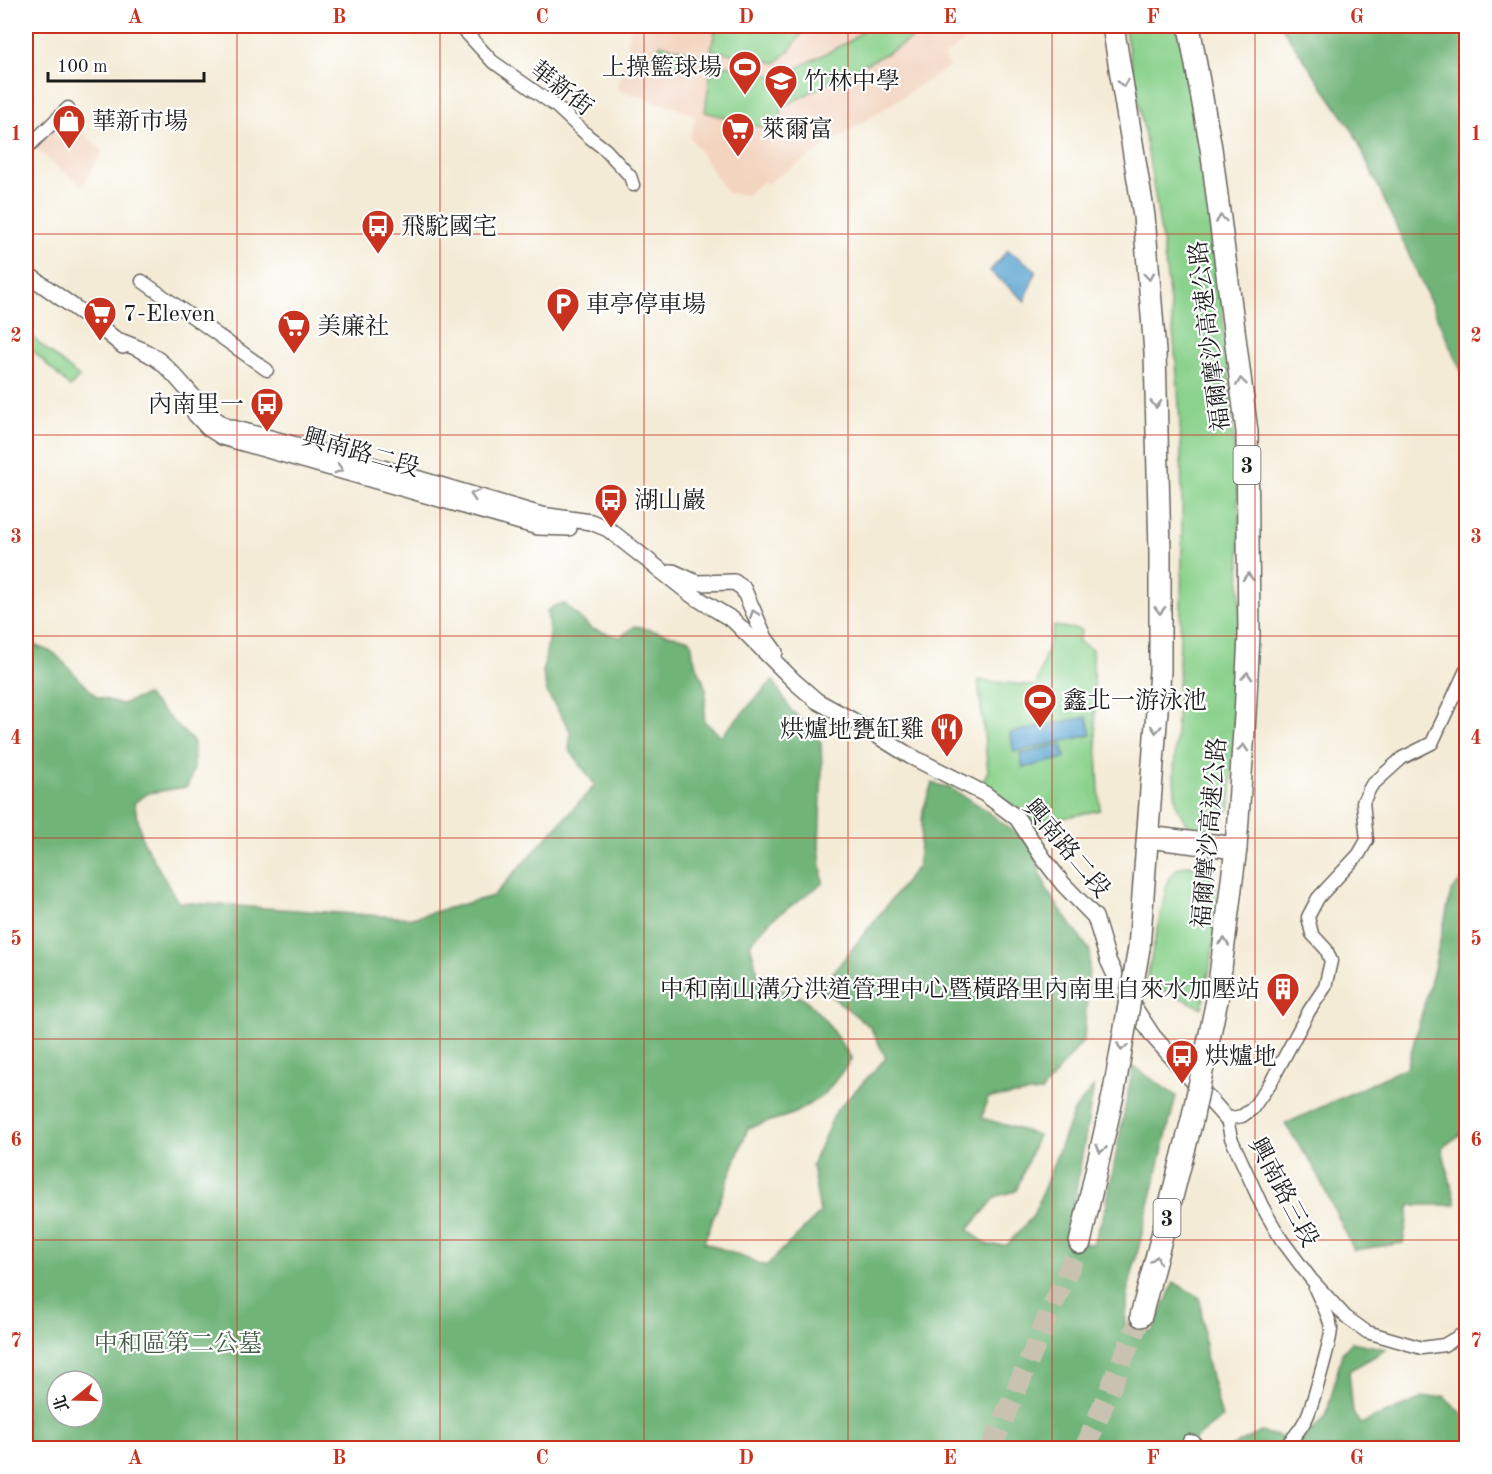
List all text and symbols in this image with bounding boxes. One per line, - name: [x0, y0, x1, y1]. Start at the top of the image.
- text: A: [127, 8, 143, 28]
- text: B: [332, 8, 346, 28]
- text: C: [535, 8, 549, 28]
- text: D: [738, 8, 754, 28]
- text: E: [943, 8, 957, 28]
- text: F: [1146, 8, 1160, 28]
- text: G: [1350, 8, 1364, 28]
- scale bar: [48, 45, 204, 83]
- sports icon: 上操籃球場: [727, 49, 763, 96]
- place label: 上操籃球場: [602, 54, 722, 81]
- street label: 華新街: [525, 56, 598, 121]
- text: 100 m: [57, 58, 108, 76]
- school or university icon: 竹林中學: [763, 63, 799, 110]
- place label: 竹林中學: [804, 68, 900, 95]
- one-way arrow: [1117, 78, 1129, 88]
- shop icon: 華新市場: [51, 103, 87, 150]
- place label: 華新市場: [92, 108, 188, 135]
- supermarket icon: 萊爾富: [720, 111, 756, 158]
- place label: 萊爾富: [761, 116, 833, 143]
- text: 1: [10, 125, 22, 145]
- text: 1: [1470, 125, 1482, 145]
- bus stop icon: 飛駝國宅: [360, 208, 396, 255]
- place label: 飛駝國宅: [401, 213, 497, 240]
- one-way arrow: [1215, 215, 1228, 224]
- street label: 福爾摩沙高速公路: [1184, 239, 1235, 433]
- one-way arrow: [1142, 272, 1155, 281]
- parking icon: 車亭停車場: [545, 286, 581, 333]
- place label: 車亭停車場: [586, 291, 706, 318]
- supermarket icon: 7-Eleven: [82, 295, 118, 342]
- place label: 7-Eleven: [123, 303, 215, 327]
- supermarket icon: 美廉社: [276, 308, 312, 355]
- place label: 美廉社: [317, 313, 389, 340]
- text: 2: [10, 327, 22, 347]
- text: 2: [1470, 327, 1482, 347]
- one-way arrow: [1235, 378, 1248, 387]
- bus stop icon: 內南里一: [249, 386, 285, 433]
- place label: 內南里一: [148, 391, 244, 418]
- one-way arrow: [1150, 400, 1163, 409]
- street label: 興南路二段: [299, 423, 422, 482]
- road number: 3: [1234, 446, 1260, 484]
- one-way arrow: [333, 462, 344, 474]
- bus stop icon: 湖山巖: [593, 482, 629, 529]
- place label: 湖山巖: [634, 487, 706, 514]
- one-way arrow: [469, 490, 480, 502]
- text: 3: [10, 528, 22, 548]
- text: 3: [1470, 528, 1482, 548]
- one-way arrow: [1242, 572, 1255, 581]
- one-way arrow: [1154, 606, 1166, 615]
- one-way arrow: [749, 609, 762, 620]
- one-way arrow: [1241, 671, 1254, 680]
- sports icon: 鑫北一游泳池: [1022, 682, 1058, 729]
- place label: 鑫北一游泳池: [1063, 687, 1207, 714]
- restaurant icon: 烘爐地甕缸雞: [929, 711, 965, 758]
- place label: 烘爐地甕缸雞: [780, 716, 924, 743]
- one-way arrow: [1150, 724, 1163, 734]
- text: 4: [10, 729, 22, 749]
- text: 4: [1470, 729, 1482, 749]
- street label: 福爾摩沙高速公路: [1188, 736, 1231, 930]
- one-way arrow: [1236, 743, 1249, 752]
- street label: 興南路二段: [1018, 794, 1116, 903]
- text: 5: [10, 929, 22, 950]
- text: 5: [1470, 929, 1482, 950]
- one-way arrow: [1218, 937, 1230, 946]
- building icon: 中和南山溝分洪道管理中心暨橫路里內南里自來水加壓站: [1265, 971, 1301, 1018]
- place label: 中和南山溝分洪道管理中心暨橫路里內南里自來水加壓站: [660, 976, 1260, 1003]
- bus stop icon: 烘爐地: [1164, 1038, 1200, 1085]
- one-way arrow: [1116, 1041, 1129, 1051]
- place label: 烘爐地: [1205, 1043, 1277, 1070]
- text: 6: [10, 1131, 22, 1151]
- text: 6: [1470, 1131, 1482, 1151]
- street label: 興南路三段: [1243, 1133, 1324, 1252]
- one-way arrow: [1096, 1143, 1109, 1153]
- road number: 3: [1154, 1199, 1180, 1237]
- one-way arrow: [1148, 1255, 1161, 1265]
- park label: 中和區第二公墓: [94, 1330, 262, 1357]
- text: 7: [10, 1332, 22, 1352]
- text: 7: [1470, 1332, 1482, 1352]
- north arrow: [45, 1369, 105, 1429]
- text: 北: [51, 1393, 73, 1414]
- text: A: [127, 1449, 143, 1469]
- text: B: [332, 1449, 346, 1469]
- text: C: [535, 1449, 549, 1469]
- text: D: [738, 1449, 754, 1469]
- text: E: [943, 1449, 957, 1469]
- text: F: [1146, 1449, 1160, 1469]
- text: G: [1350, 1449, 1364, 1469]

